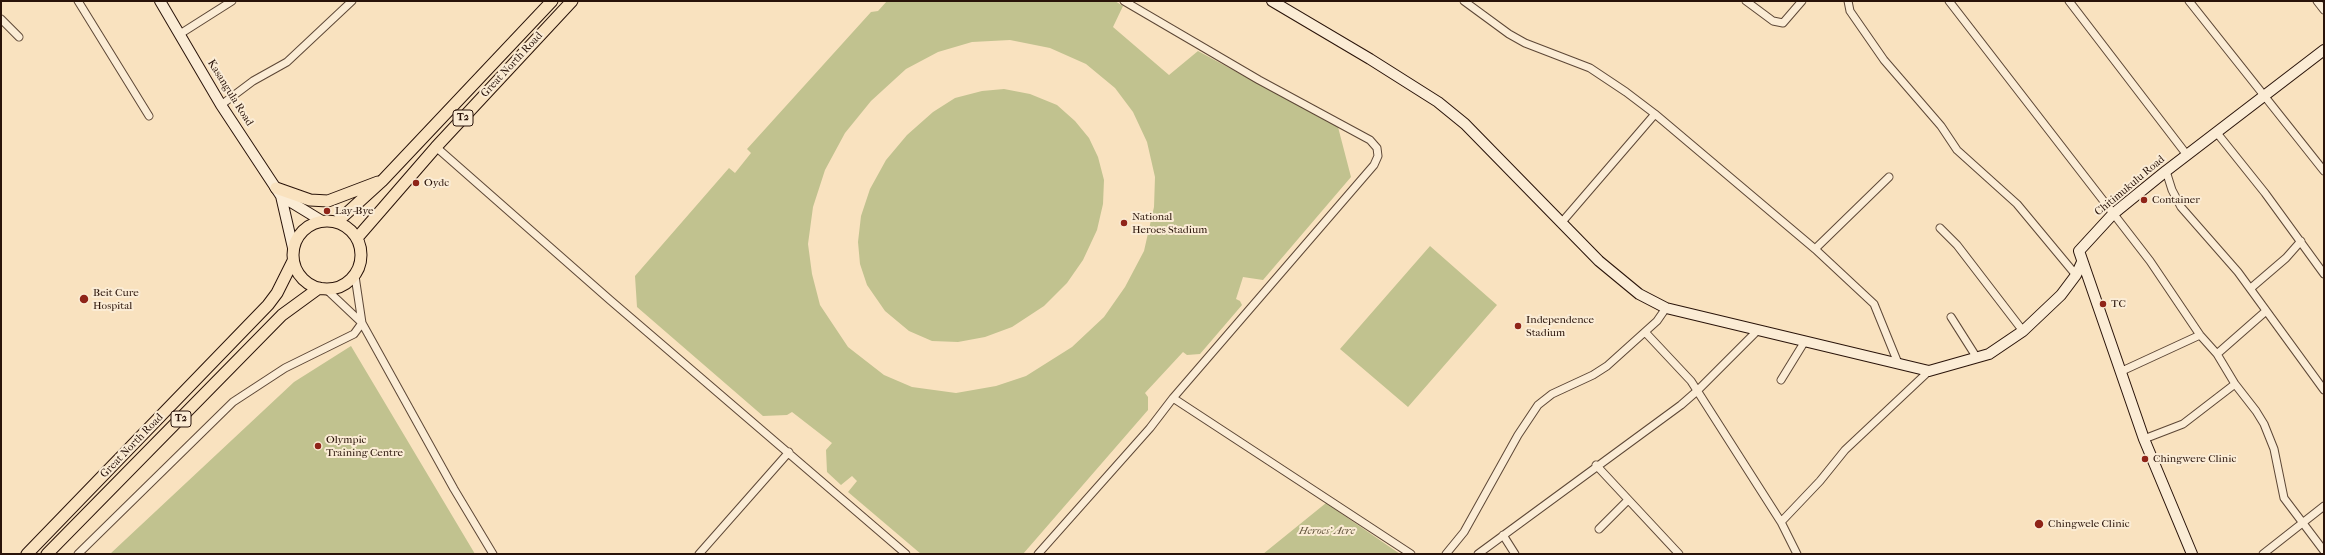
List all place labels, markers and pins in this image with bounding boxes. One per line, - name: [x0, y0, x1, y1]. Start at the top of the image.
- place label: Oydc: [424, 176, 449, 190]
- marker: Oydc: [411, 178, 421, 188]
- place label: Container: [2152, 193, 2200, 207]
- marker: Container: [2139, 195, 2149, 205]
- place label: Lay-Bye: [335, 204, 373, 218]
- marker: Lay-Bye: [322, 206, 332, 216]
- place label: National Heroes Stadium: [1132, 210, 1207, 236]
- marker: National Heroes Stadium: [1119, 218, 1129, 228]
- place label: Beit Cure Hospital: [93, 286, 139, 312]
- marker: Beit Cure Hospital: [78, 293, 90, 305]
- place label: TC: [2111, 297, 2126, 311]
- marker: TC: [2098, 299, 2108, 309]
- place label: Independence Stadium: [1526, 313, 1594, 339]
- marker: Independence Stadium: [1513, 321, 1523, 331]
- place label: Olympic Training Centre: [326, 433, 403, 459]
- marker: Olympic Training Centre: [313, 441, 323, 451]
- place label: Chingwere Clinic: [2153, 452, 2236, 466]
- marker: Chingwere Clinic: [2140, 454, 2150, 464]
- place label: Chingwele Clinic: [2048, 517, 2130, 531]
- marker: Chingwele Clinic: [2033, 518, 2045, 530]

